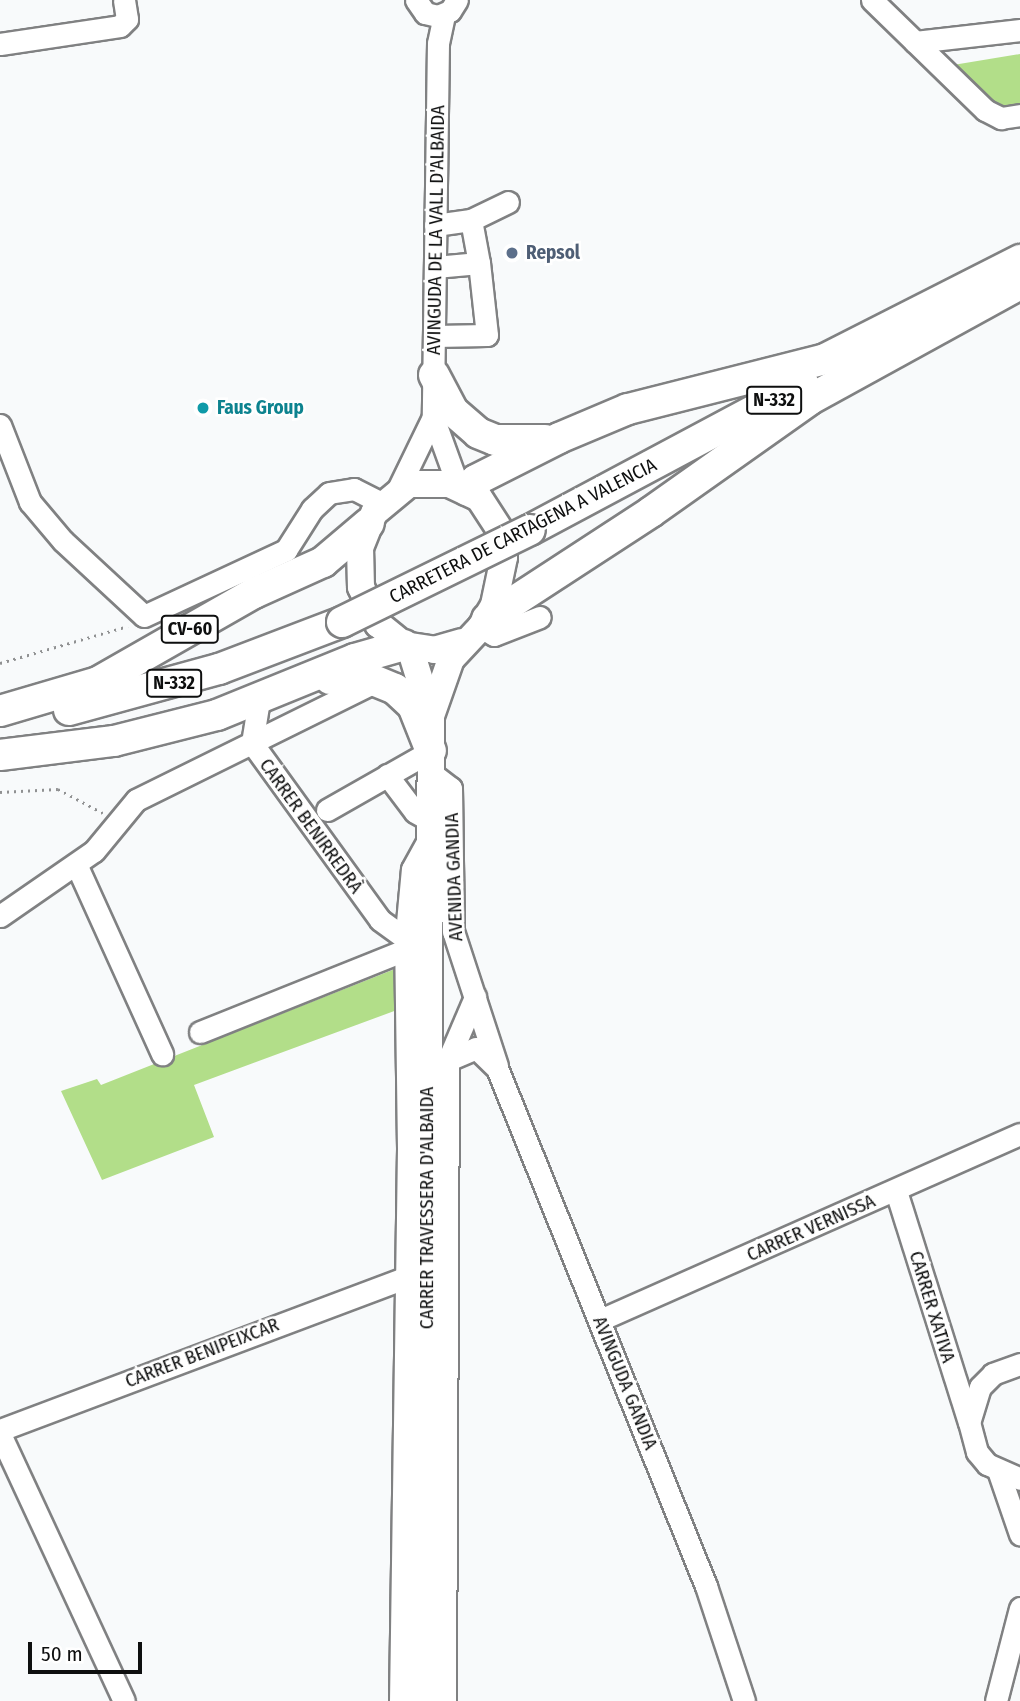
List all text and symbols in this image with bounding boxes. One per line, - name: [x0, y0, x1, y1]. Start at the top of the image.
- street label: AVINGUDA DE LA VALL D'ALBAIDA: [422, 105, 450, 355]
- place label: Repsol: [526, 242, 580, 264]
- marker: Repsol: [504, 245, 520, 261]
- road number: N-332: [746, 386, 802, 414]
- place label: Faus Group: [217, 397, 304, 419]
- marker: Faus Group: [195, 400, 211, 416]
- street label: CARRETERA DE CARTAGENA A VALENCIA: [386, 454, 660, 608]
- road number: CV-60: [160, 614, 220, 644]
- road number: N-332: [146, 668, 202, 698]
- street label: CARRER BENIRREDRÀ: [254, 754, 368, 898]
- street label: AVENIDA GANDIA: [440, 812, 468, 942]
- street label: CARRER TRAVESSERA D'ALBAIDA: [416, 1087, 438, 1329]
- street label: CARRER VERNISSA: [743, 1190, 879, 1266]
- street label: CARRER XATIVA: [904, 1248, 960, 1366]
- street label: CARRER BENIPEIXCAR: [122, 1313, 282, 1393]
- street label: AVINGUDA GANDIA: [588, 1313, 662, 1453]
- scale bar: [32, 1628, 145, 1672]
- text: 50 m: [41, 1641, 83, 1667]

